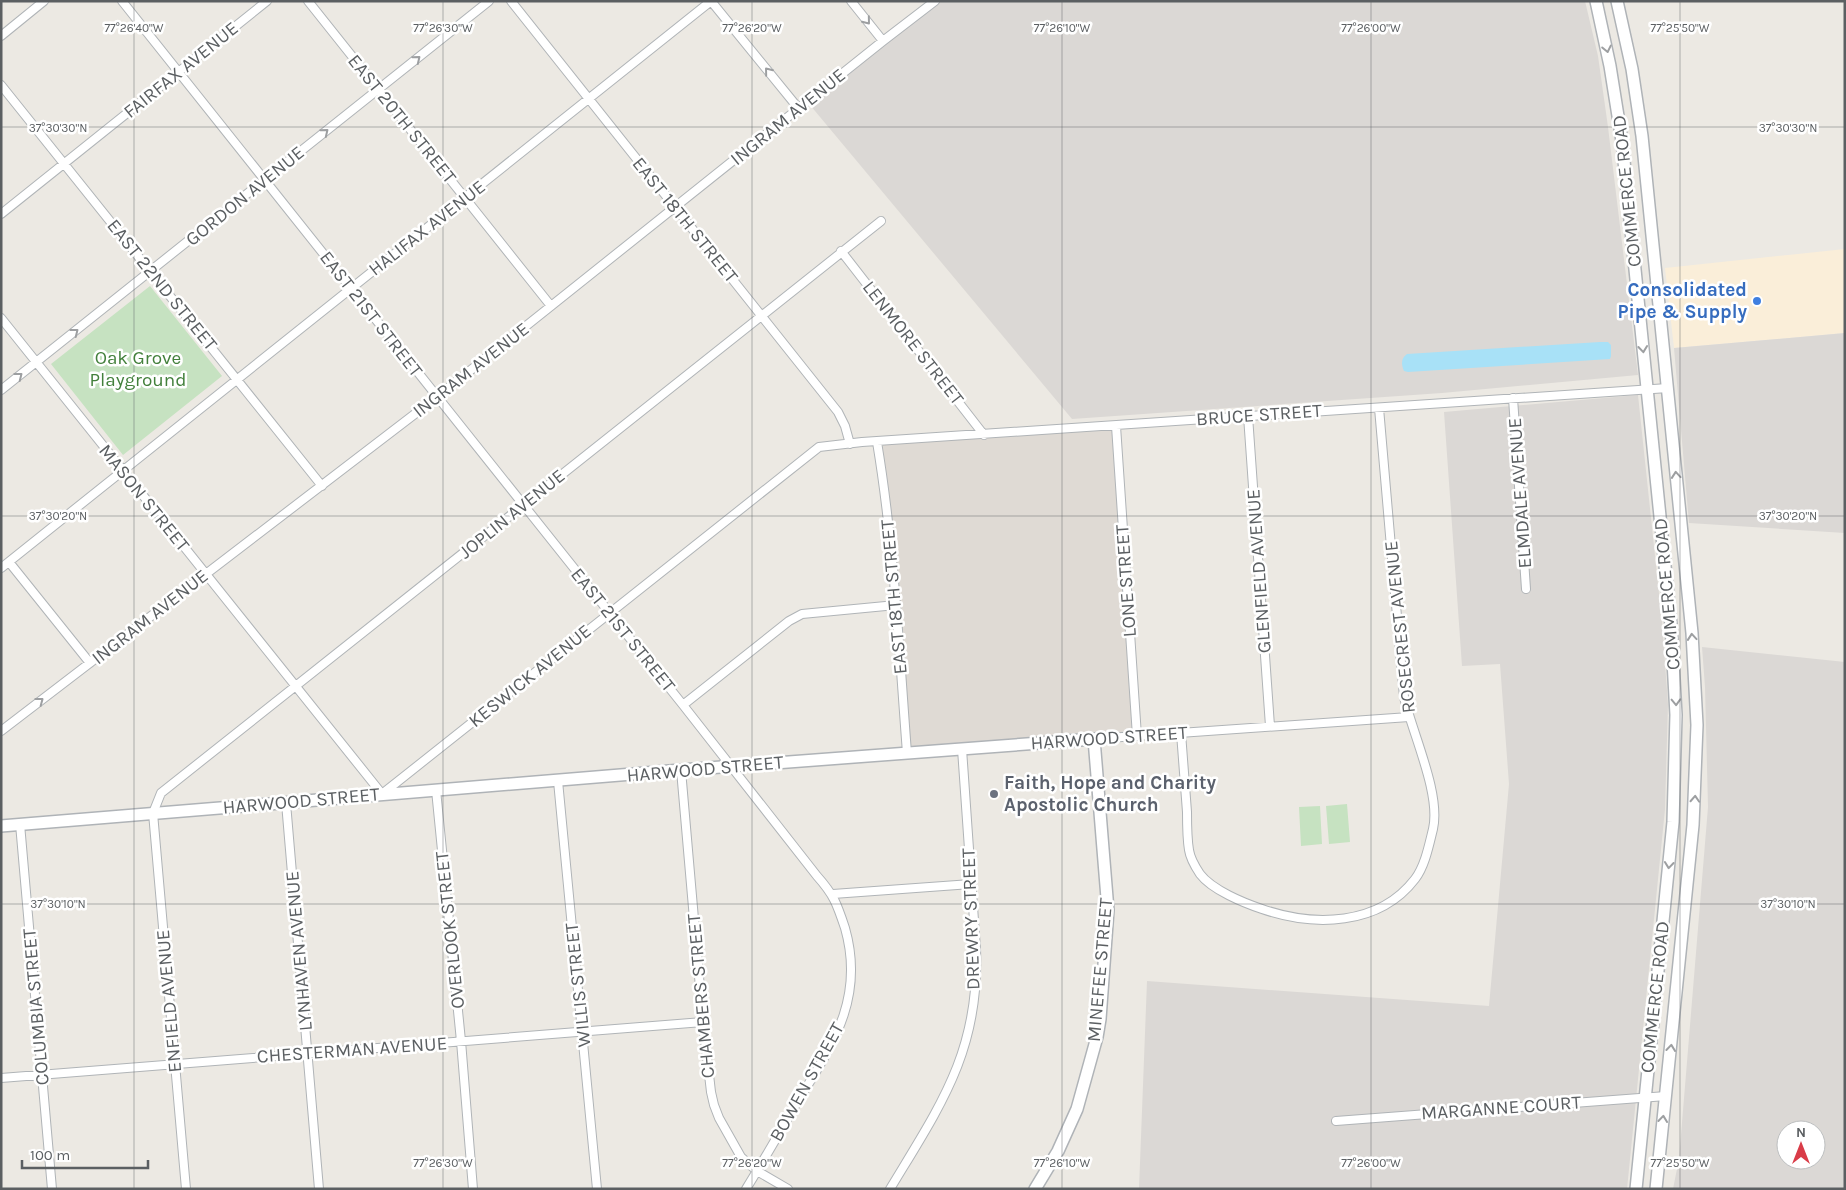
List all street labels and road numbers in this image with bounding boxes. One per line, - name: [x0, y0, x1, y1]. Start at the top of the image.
- street label: FAIRFAX AVENUE: [119, 17, 243, 123]
- street label: EAST 20TH STREET: [343, 50, 461, 188]
- street label: INGRAM AVENUE: [726, 64, 850, 170]
- street label: COMMERCE ROAD: [1608, 114, 1646, 268]
- street label: GORDON AVENUE: [181, 141, 309, 251]
- street label: EAST 18TH STREET: [628, 153, 743, 288]
- street label: HALIFAX AVENUE: [364, 176, 490, 280]
- street label: EAST 22ND STREET: [102, 215, 222, 356]
- street label: EAST 21ST STREET: [315, 247, 427, 382]
- street label: LENMORE STREET: [858, 277, 969, 410]
- street label: INGRAM AVENUE: [408, 318, 534, 422]
- street label: BRUCE STREET: [1195, 400, 1323, 430]
- street label: ELMDALE AVENUE: [1504, 417, 1536, 569]
- street label: MASON STREET: [94, 440, 194, 557]
- street label: JOPLIN AVENUE: [455, 465, 569, 563]
- street label: GLENFIELD AVENUE: [1242, 488, 1276, 654]
- street label: COMMERCE ROAD: [1649, 517, 1685, 671]
- street label: EAST 18TH STREET: [876, 518, 912, 675]
- street label: LONE STREET: [1111, 523, 1141, 638]
- street label: ROSECREST AVENUE: [1380, 540, 1420, 714]
- street label: EAST 21ST STREET: [566, 563, 680, 697]
- street label: INGRAM AVENUE: [87, 565, 213, 669]
- street label: KESWICK AVENUE: [464, 620, 596, 732]
- street label: HARWOOD STREET: [1030, 722, 1189, 754]
- street label: HARWOOD STREET: [626, 751, 785, 787]
- street label: HARWOOD STREET: [222, 783, 381, 819]
- street label: DREWRY STREET: [958, 847, 984, 990]
- street label: OVERLOOK STREET: [431, 850, 469, 1010]
- street label: LYNHAVEN AVENUE: [281, 870, 317, 1032]
- street label: MINEFEE STREET: [1083, 897, 1117, 1043]
- street label: CHAMBERS STREET: [683, 912, 719, 1079]
- street label: COMMERCE ROAD: [1636, 920, 1674, 1074]
- street label: WILLIS STREET: [560, 921, 595, 1048]
- street label: COLUMBIA STREET: [18, 927, 54, 1086]
- street label: ENFIELD AVENUE: [152, 929, 186, 1073]
- street label: BOWEN STREET: [765, 1018, 849, 1145]
- street label: CHESTERMAN AVENUE: [256, 1032, 448, 1068]
- street label: MARGANNE COURT: [1420, 1091, 1582, 1125]

